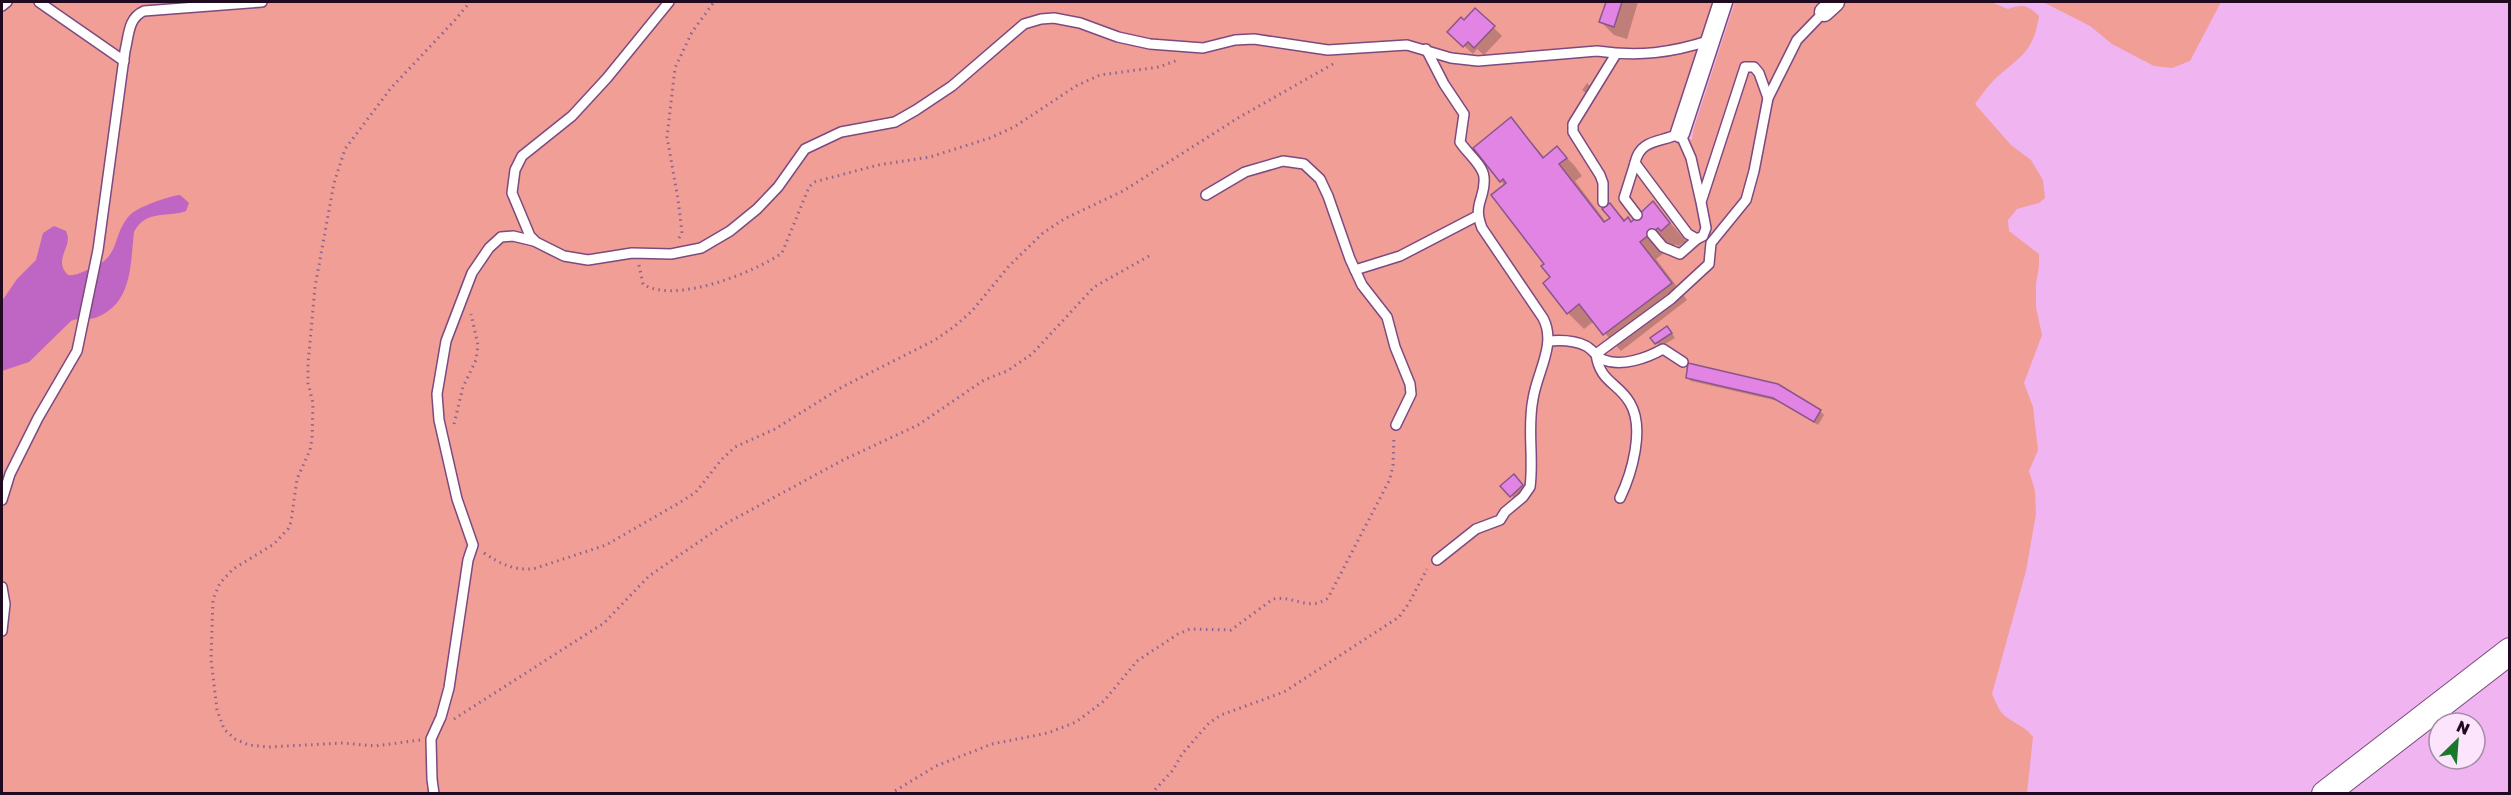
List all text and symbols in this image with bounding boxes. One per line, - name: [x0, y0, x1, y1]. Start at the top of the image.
- north arrow: [2427, 711, 2487, 771]
- text: N: [2454, 716, 2473, 739]

